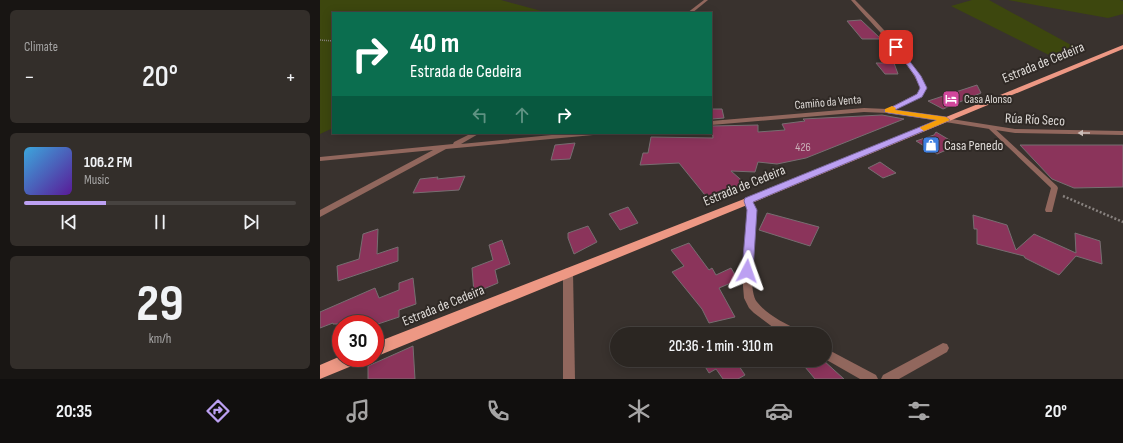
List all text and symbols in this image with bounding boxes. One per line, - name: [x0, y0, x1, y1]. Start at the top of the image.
- text: 40 m: [410, 27, 459, 60]
- icon: right: [344, 28, 396, 80]
- pin: [879, 30, 913, 64]
- icon: arrive: [885, 36, 907, 58]
- street label: Estrada de Cedeira: [1000, 38, 1087, 87]
- text: Climate: [24, 39, 58, 55]
- text: 20°: [142, 59, 178, 95]
- text: Estrada de Cedeira: [410, 61, 522, 82]
- text: −: [24, 64, 35, 91]
- text: +: [285, 64, 296, 91]
- hotel icon: Casa Alonso: [941, 89, 961, 109]
- street label: Camiño da Venta: [794, 92, 862, 113]
- place label: Casa Alonso: [964, 92, 1012, 107]
- icon: left: [469, 104, 491, 126]
- icon: ahead: [511, 104, 533, 126]
- icon: right: [553, 104, 575, 126]
- street label: Rúa Río Seco: [1005, 109, 1066, 130]
- one-way arrow: [1077, 130, 1090, 136]
- shop icon: Casa Penedo: [921, 135, 941, 155]
- place label: Casa Penedo: [944, 137, 1004, 154]
- house number: 426: [795, 140, 811, 155]
- text: 106.2 FM: [84, 153, 132, 172]
- street label: Estrada de Cedeira: [701, 161, 788, 210]
- text: Music: [84, 172, 109, 188]
- icon: previous: [58, 211, 80, 233]
- icon: pause: [149, 211, 171, 233]
- icon: next: [240, 211, 262, 233]
- position arrow: [726, 250, 768, 292]
- text: 29: [136, 273, 184, 336]
- street label: Estrada de Cedeira: [400, 281, 487, 330]
- speed limit sign: 30: [332, 315, 384, 367]
- text: km/h: [149, 331, 171, 347]
- text: 20:36 · 1 min · 310 m: [669, 337, 773, 356]
- icon: directions: [204, 397, 232, 425]
- icon: music: [344, 397, 372, 425]
- icon: phone: [484, 397, 512, 425]
- icon: climate: [625, 397, 653, 425]
- icon: car: [765, 397, 793, 425]
- icon: filters: [905, 397, 933, 425]
- text: 20:35: [56, 401, 92, 422]
- text: 20°: [1045, 401, 1067, 422]

